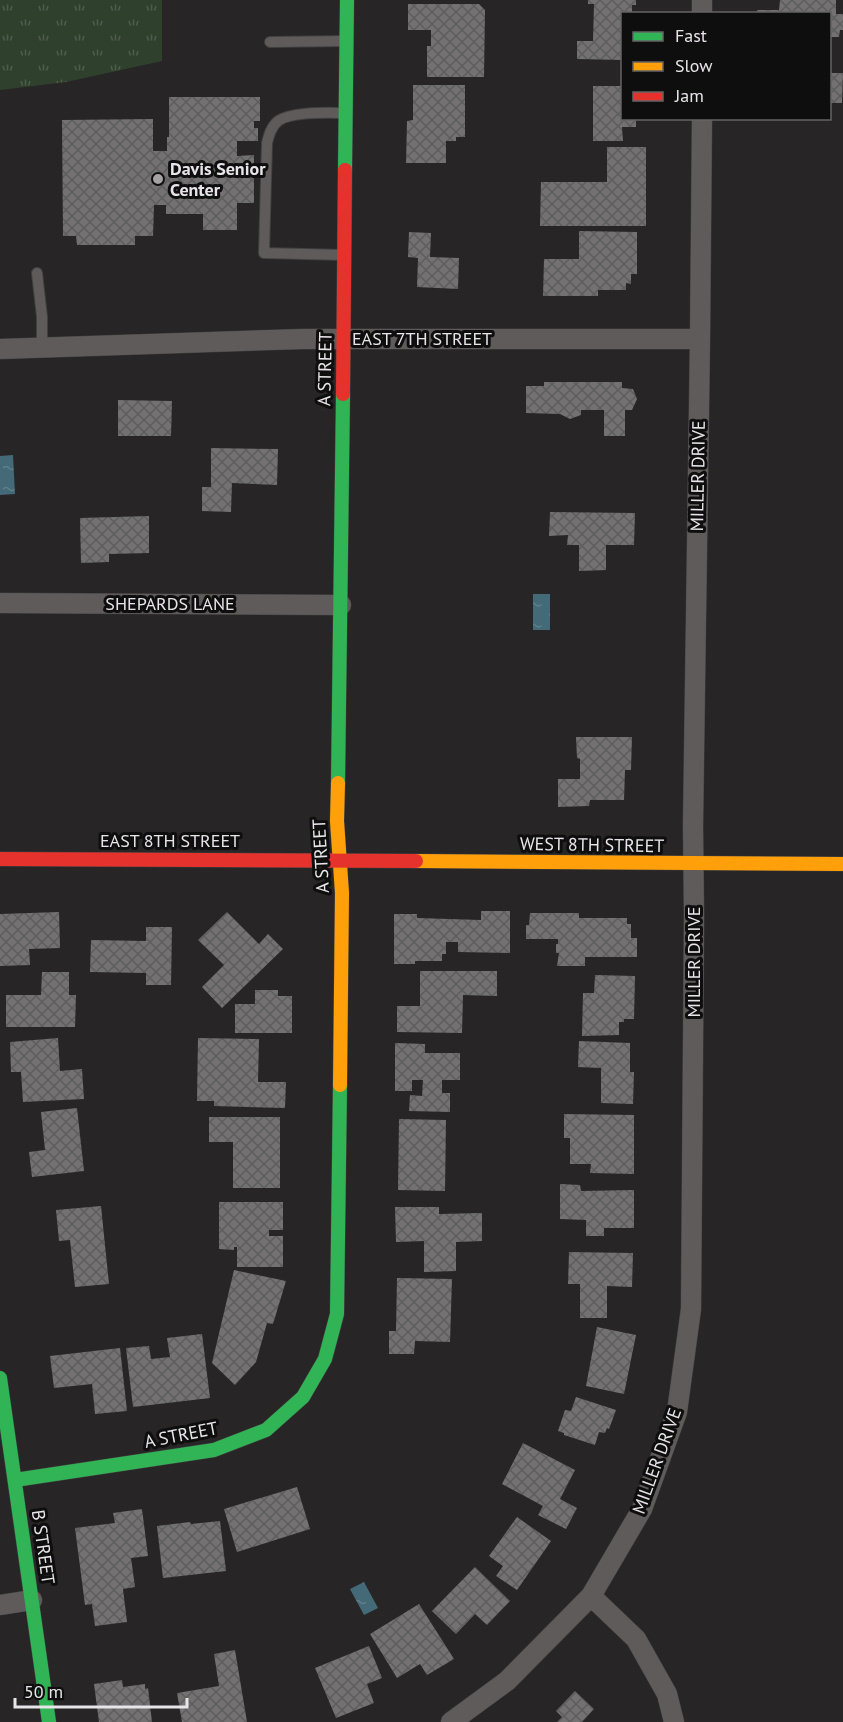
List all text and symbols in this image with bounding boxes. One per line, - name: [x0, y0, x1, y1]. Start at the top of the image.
- legend: [621, 12, 831, 120]
- text: Fast: [675, 24, 707, 47]
- text: Slow: [675, 54, 713, 77]
- text: Jam: [674, 84, 704, 107]
- place label: Davis Senior Center: [170, 157, 266, 201]
- marker: Davis Senior Center: [151, 172, 165, 186]
- street label: EAST 7TH STREET: [352, 327, 492, 350]
- street label: A STREET: [312, 332, 337, 406]
- street label: MILLER DRIVE: [685, 420, 710, 532]
- street label: SHEPARDS LANE: [105, 592, 235, 615]
- street label: A STREET: [307, 818, 334, 894]
- street label: EAST 8TH STREET: [100, 829, 240, 852]
- street label: WEST 8TH STREET: [520, 832, 664, 857]
- street label: MILLER DRIVE: [682, 907, 705, 1017]
- street label: MILLER DRIVE: [627, 1405, 686, 1517]
- street label: A STREET: [142, 1416, 219, 1453]
- street label: B STREET: [27, 1508, 60, 1586]
- scale bar: [15, 1671, 188, 1709]
- text: 50 m: [24, 1680, 63, 1703]

